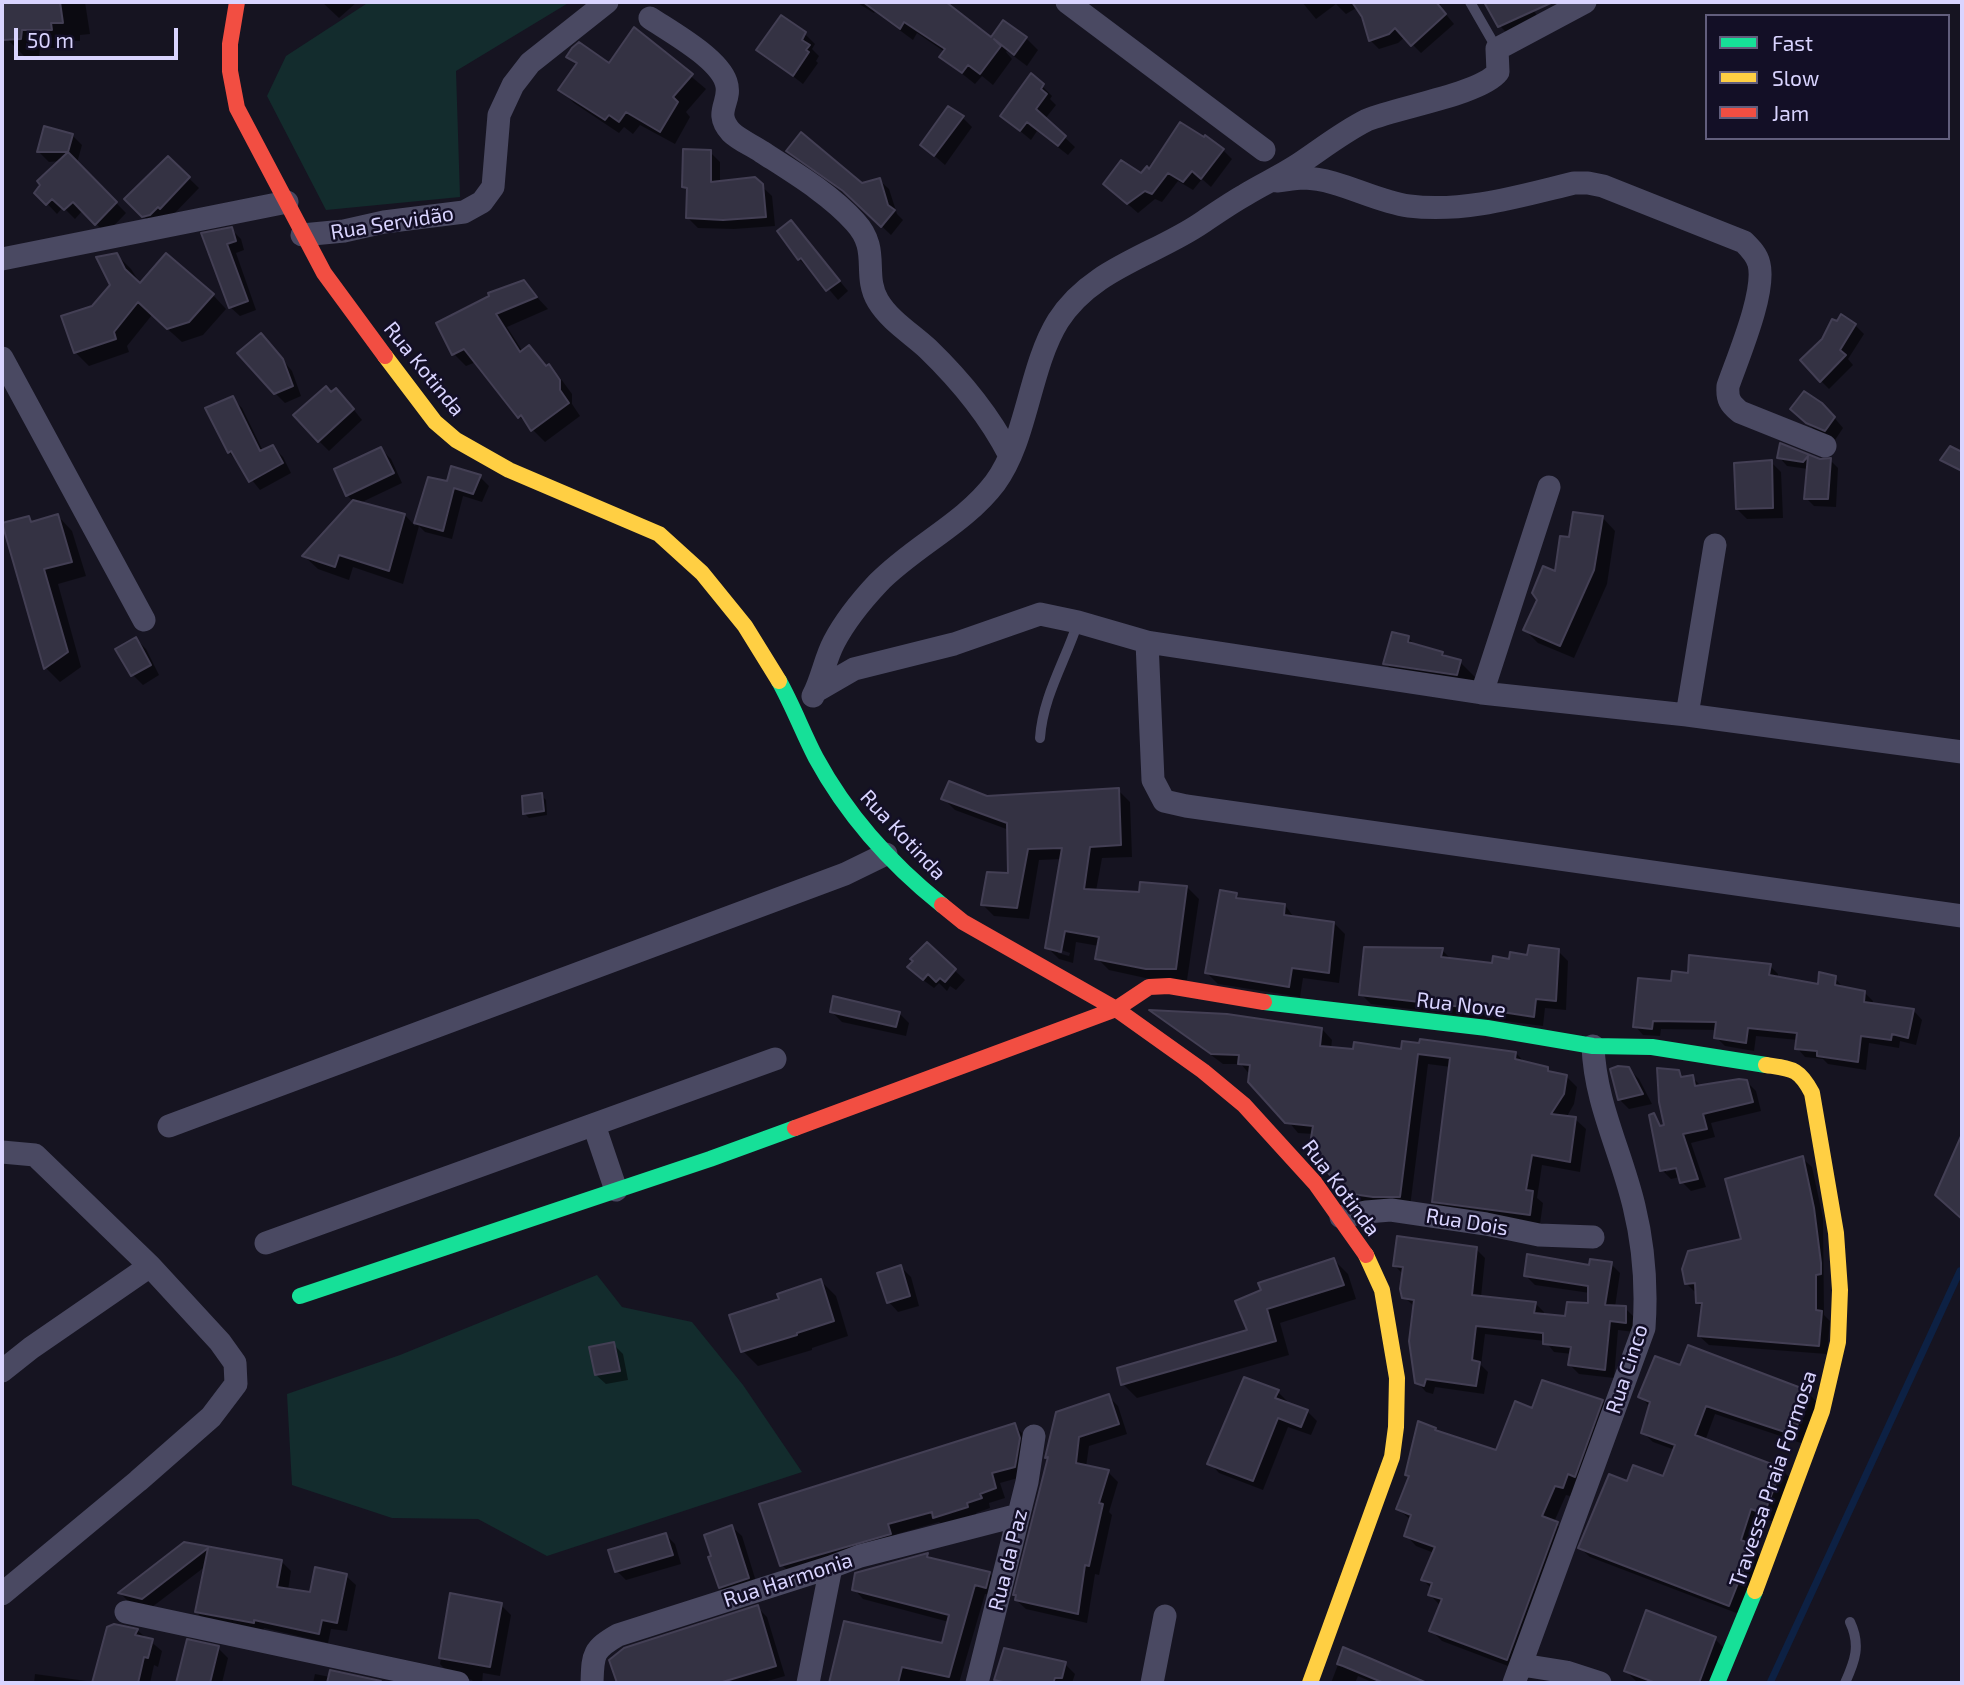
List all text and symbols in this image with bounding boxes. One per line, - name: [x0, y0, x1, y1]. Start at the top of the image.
- scale bar: [18, 14, 182, 58]
- legend: [1705, 14, 1950, 140]
- text: 50 m: [27, 27, 74, 52]
- text: Fast: [1772, 30, 1813, 55]
- text: Slow: [1772, 65, 1819, 90]
- text: Jam: [1772, 100, 1809, 125]
- street label: Rua Servidão: [329, 201, 455, 245]
- street label: Rua Kotinda: [378, 317, 470, 421]
- street label: Rua Kotinda: [855, 785, 951, 885]
- street label: Rua Nove: [1415, 987, 1507, 1023]
- street label: Rua Kotinda: [1297, 1135, 1385, 1241]
- street label: Rua Dois: [1424, 1203, 1510, 1241]
- street label: Rua Cinco: [1601, 1321, 1653, 1417]
- street label: Travessa Praia Formosa: [1724, 1367, 1822, 1591]
- street label: Rua da Paz: [983, 1507, 1033, 1613]
- street label: Rua Harmonia: [720, 1547, 856, 1613]

